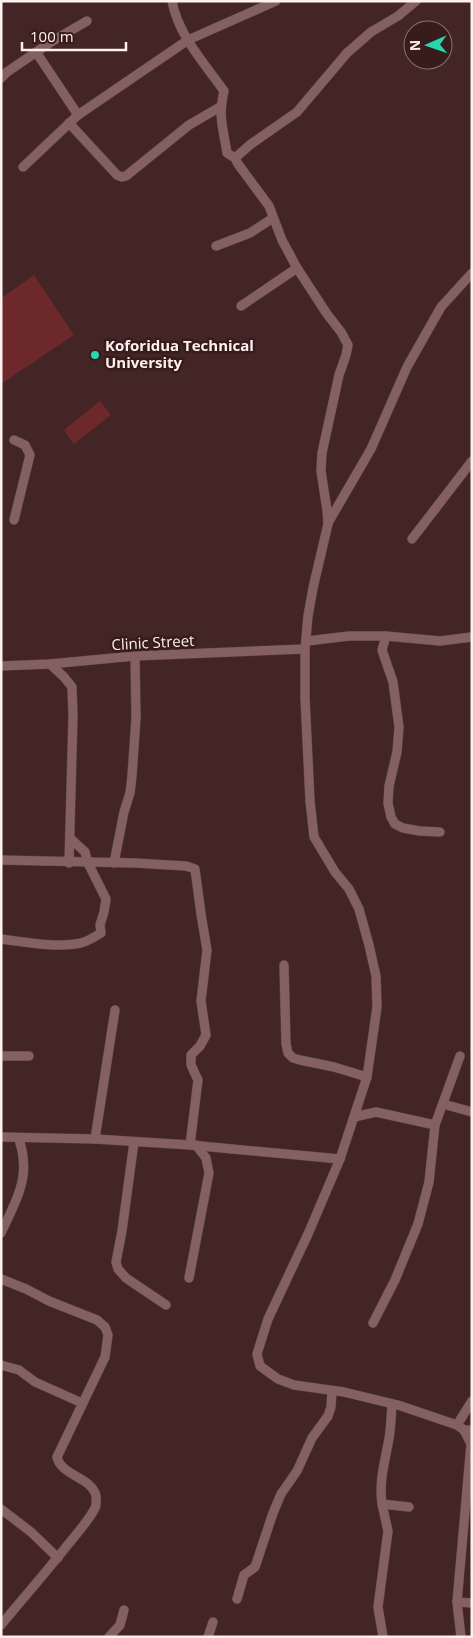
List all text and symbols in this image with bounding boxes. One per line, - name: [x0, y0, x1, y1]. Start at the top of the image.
- scale bar: [22, 20, 126, 52]
- north arrow: [403, 20, 453, 70]
- text: 100 m: [30, 26, 74, 46]
- text: N: [405, 39, 424, 51]
- place label: Koforidua Technical University: [105, 335, 254, 372]
- marker: Koforidua Technical University: [89, 349, 101, 361]
- street label: Clinic Street: [111, 630, 195, 654]

